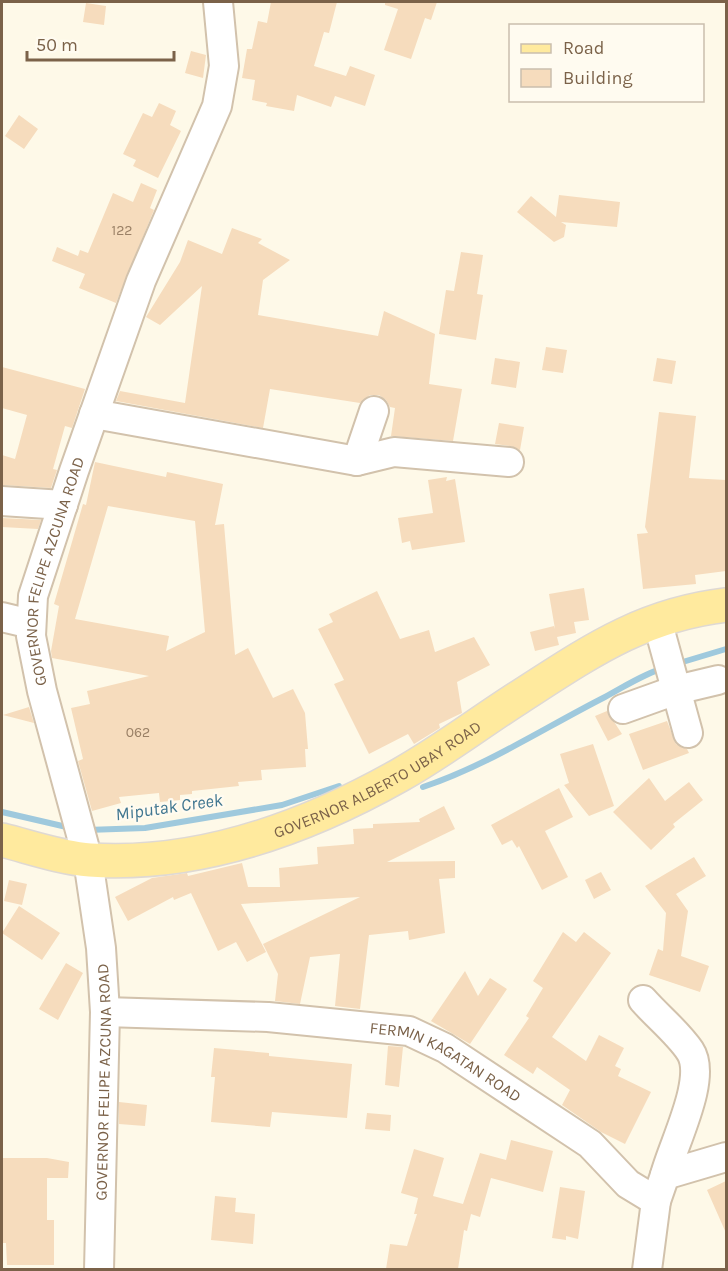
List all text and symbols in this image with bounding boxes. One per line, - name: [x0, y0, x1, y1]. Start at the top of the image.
- scale bar: [27, 24, 174, 62]
- legend: [509, 24, 704, 102]
- text: 50 m: [36, 34, 78, 56]
- text: Road: [563, 37, 604, 59]
- text: Building: [563, 67, 633, 89]
- house number: 122: [112, 222, 132, 239]
- street label: GOVERNOR FELIPE AZCUNA ROAD: [22, 454, 88, 688]
- street label: GOVERNOR ALBERTO UBAY ROAD: [271, 717, 485, 842]
- house number: 062: [126, 724, 150, 741]
- water label: Miputak Creek: [114, 788, 225, 825]
- street label: GOVERNOR FELIPE AZCUNA ROAD: [92, 963, 115, 1201]
- street label: FERMIN KAGATAN ROAD: [369, 1018, 525, 1106]

